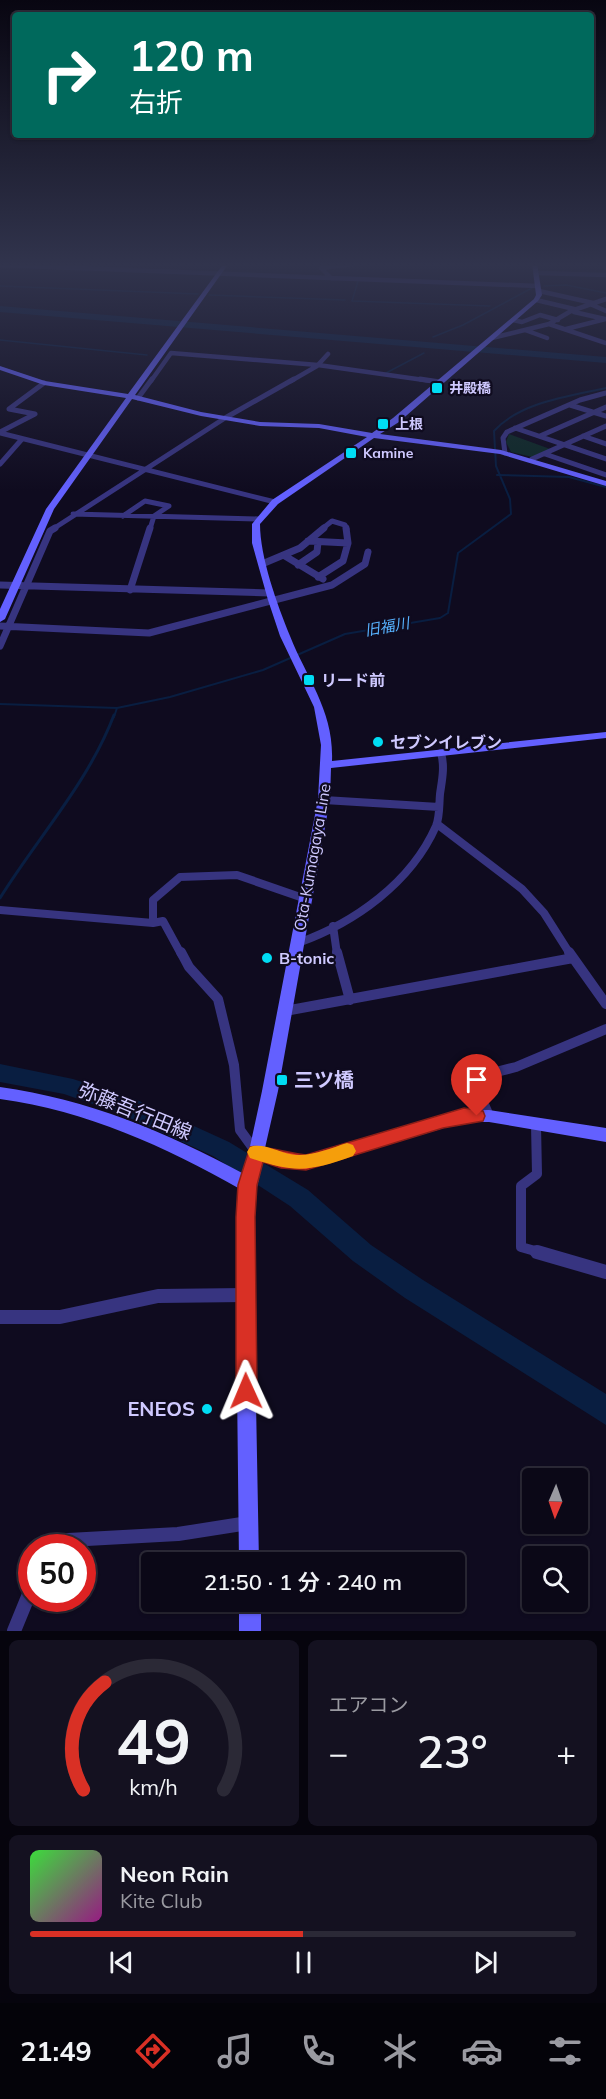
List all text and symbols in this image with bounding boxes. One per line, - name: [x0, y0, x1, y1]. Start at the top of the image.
- text: 120 m: [129, 29, 254, 82]
- icon: right: [30, 36, 108, 114]
- text: 右折: [129, 85, 183, 119]
- place label: 井殿橋: [449, 379, 491, 397]
- marker: 井殿橋: [430, 381, 444, 395]
- place label: 上根: [395, 415, 423, 433]
- marker: 上根: [376, 417, 390, 431]
- place label: Kamine: [363, 444, 414, 462]
- marker: Kamine: [344, 446, 358, 460]
- water label: 旧福川: [363, 613, 413, 640]
- place label: リード前: [321, 670, 385, 690]
- marker: リード前: [302, 673, 316, 687]
- place label: セブンイレブン: [390, 732, 502, 752]
- marker: セブンイレブン: [371, 735, 385, 749]
- street label: Ota-Kumagaya Line: [289, 782, 335, 932]
- place label: B-tonic: [279, 948, 334, 968]
- marker: B-tonic: [260, 951, 274, 965]
- pin: [451, 1054, 502, 1116]
- icon: arrive: [460, 1063, 493, 1096]
- place label: 三ツ橋: [294, 1067, 354, 1092]
- marker: 三ツ橋: [275, 1073, 289, 1087]
- street label: 弥藤吾行田線: [75, 1076, 196, 1145]
- position arrow: [214, 1359, 278, 1423]
- place label: ENEOS: [127, 1396, 195, 1421]
- marker: ENEOS: [200, 1402, 214, 1416]
- north arrow: [522, 1468, 588, 1534]
- map controls: [522, 1468, 588, 1612]
- speed limit sign: 50: [18, 1534, 96, 1612]
- button: search: [522, 1546, 588, 1612]
- text: 21:50 · 1 分 · 240 m: [204, 1568, 402, 1596]
- text: エアコン: [329, 1692, 409, 1717]
- text: 49: [116, 1701, 191, 1780]
- text: 23°: [417, 1723, 488, 1779]
- text: −: [329, 1732, 348, 1773]
- text: +: [556, 1732, 576, 1773]
- text: km/h: [129, 1773, 178, 1800]
- text: Neon Rain: [120, 1860, 229, 1888]
- text: Kite Club: [120, 1888, 202, 1913]
- icon: previous: [105, 1946, 138, 1979]
- icon: pause: [287, 1946, 320, 1979]
- icon: next: [469, 1946, 502, 1979]
- icon: directions: [132, 2030, 174, 2072]
- icon: music: [214, 2030, 256, 2072]
- icon: phone: [297, 2030, 339, 2072]
- icon: climate: [379, 2030, 421, 2072]
- icon: car: [461, 2030, 503, 2072]
- icon: filters: [544, 2030, 586, 2072]
- text: 21:49: [20, 2034, 92, 2068]

